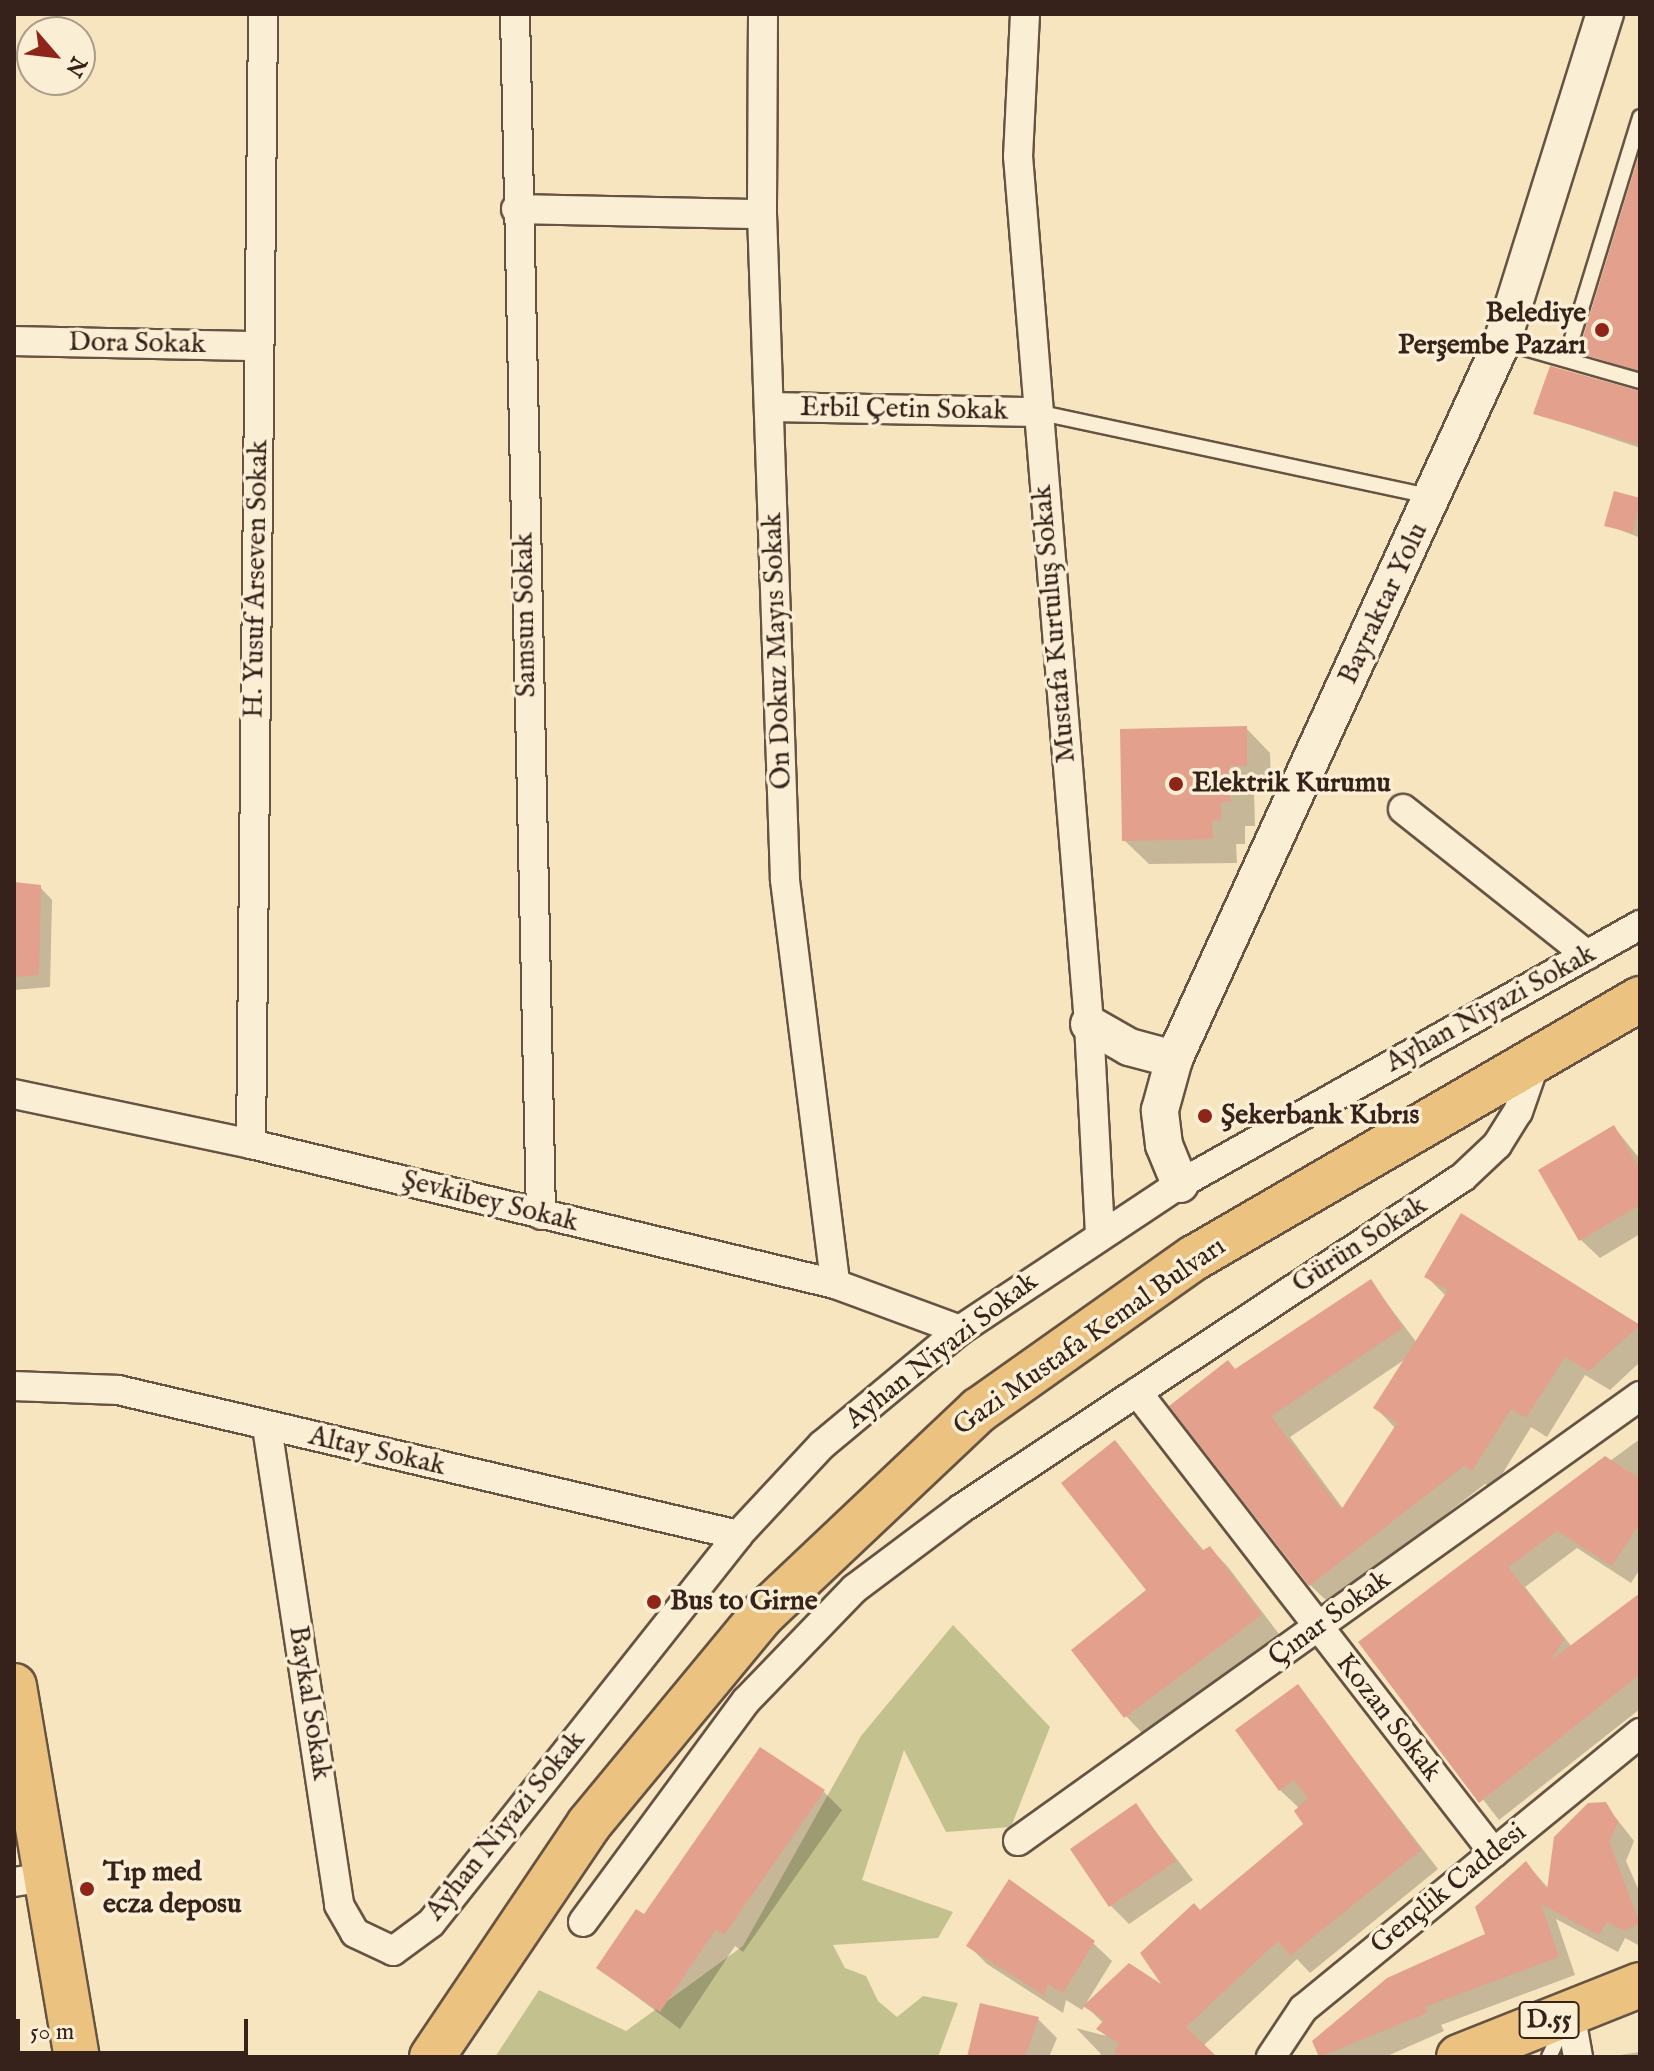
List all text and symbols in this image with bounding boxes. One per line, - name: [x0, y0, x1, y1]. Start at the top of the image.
- north arrow: [16, 16, 96, 96]
- text: N: [59, 51, 92, 81]
- place label: Belediye Perşembe Pazarı: [1398, 297, 1586, 363]
- marker: Belediye Perşembe Pazarı: [1593, 321, 1611, 339]
- street label: Dora Sokak: [68, 326, 206, 362]
- street label: Erbil Çetin Sokak: [800, 391, 1008, 429]
- street label: H. Yusuf Arseven Sokak: [238, 439, 276, 719]
- street label: Mustafa Kurtuluş Sokak: [1026, 484, 1084, 764]
- street label: On Dokuz Mayıs Sokak: [756, 512, 800, 790]
- street label: Bayraktar Yolu: [1332, 518, 1436, 690]
- street label: Samsun Sokak: [508, 532, 544, 698]
- place label: Elektrik Kurumu: [1192, 767, 1391, 801]
- marker: Elektrik Kurumu: [1167, 775, 1185, 793]
- street label: Ayhan Niyazi Sokak: [1380, 937, 1602, 1081]
- place label: Şekerbank Kıbrıs: [1221, 1099, 1419, 1133]
- marker: Şekerbank Kıbrıs: [1196, 1107, 1214, 1125]
- street label: Şevkibey Sokak: [398, 1164, 582, 1240]
- street label: Gürün Sokak: [1286, 1189, 1434, 1301]
- street label: Gazi Mustafa Kemal Bulvarı: [947, 1230, 1233, 1444]
- street label: Ayhan Niyazi Sokak: [839, 1265, 1045, 1437]
- street label: Altay Sokak: [305, 1420, 449, 1484]
- street label: Çınar Sokak: [1263, 1564, 1397, 1674]
- place label: Bus to Girne: [670, 1585, 818, 1619]
- marker: Bus to Girne: [645, 1593, 663, 1611]
- street label: Baykal Sokak: [280, 1623, 338, 1783]
- street label: Kozan Sokak: [1328, 1647, 1448, 1789]
- street label: Ayhan Niyazi Sokak: [419, 1724, 593, 1928]
- street label: Gençlik Caddesi: [1364, 1816, 1534, 1962]
- place label: Tıp med ecza deposu: [103, 1856, 241, 1922]
- marker: Tıp med ecza deposu: [78, 1880, 96, 1898]
- road number: D.55: [1517, 1998, 1581, 2042]
- scale bar: [20, 2003, 252, 2053]
- text: 50 m: [30, 2017, 74, 2048]

